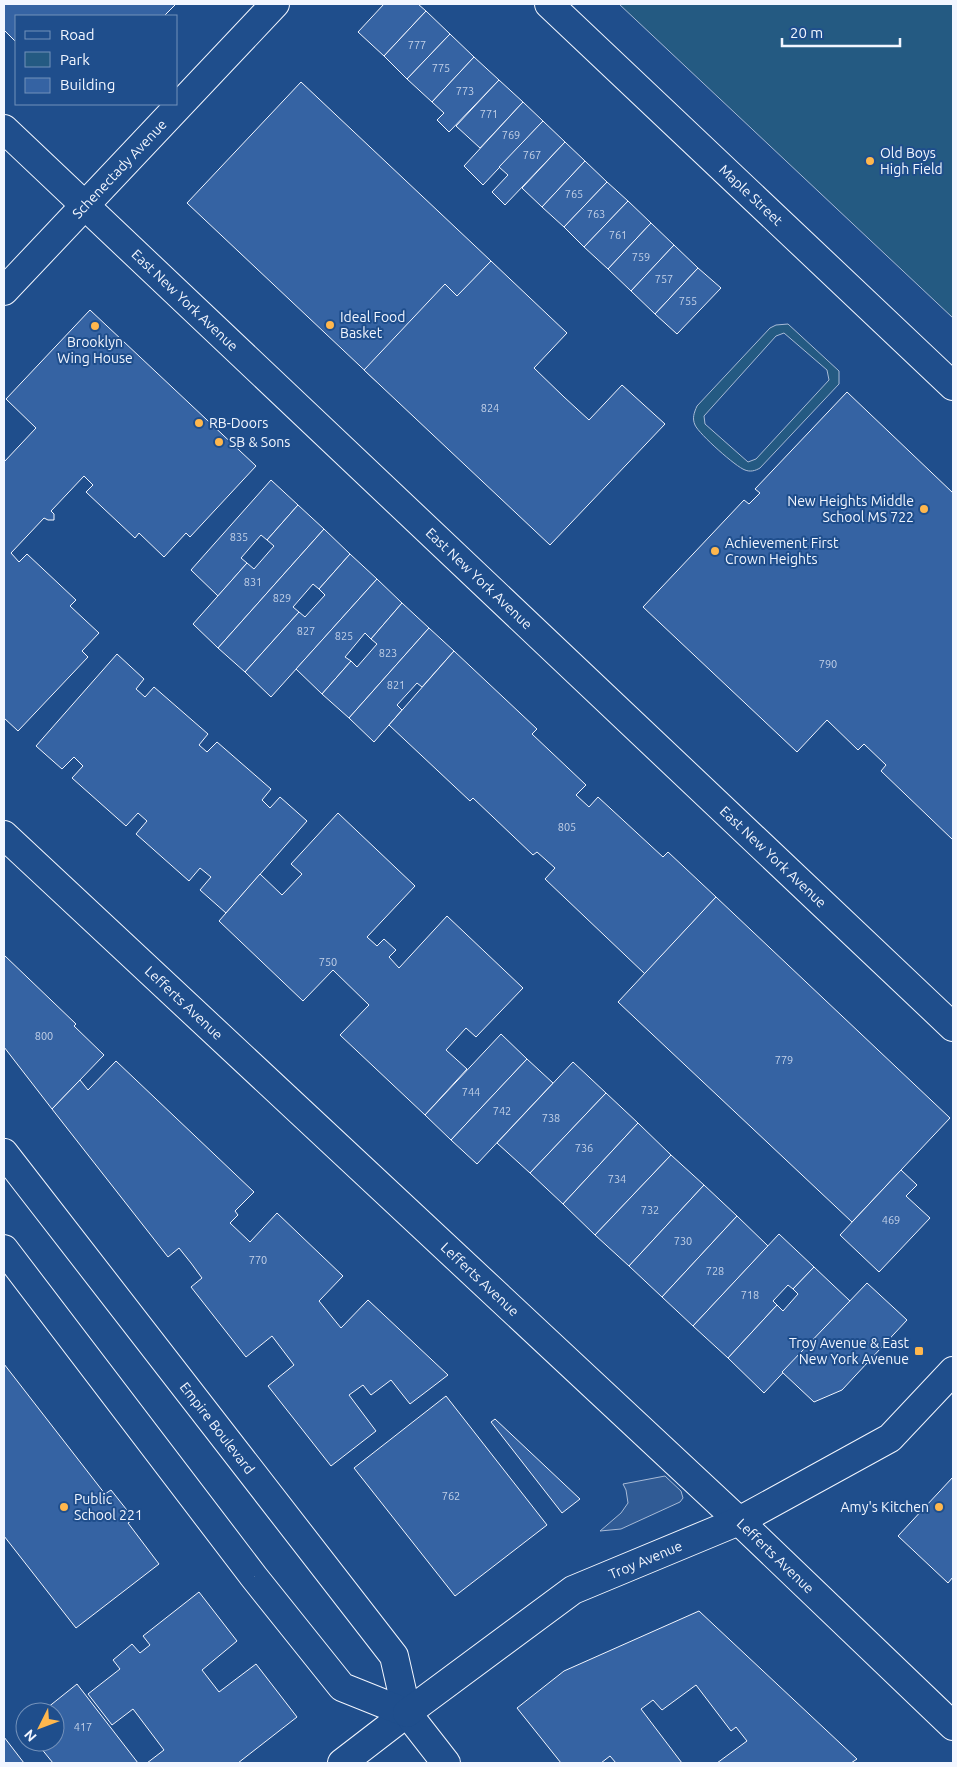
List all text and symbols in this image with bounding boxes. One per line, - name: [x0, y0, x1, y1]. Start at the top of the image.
- legend: [15, 15, 178, 105]
- scale bar: [782, 15, 900, 47]
- text: 20 m: [790, 24, 823, 41]
- text: Road: [60, 26, 95, 43]
- house number: 777: [408, 39, 426, 51]
- text: Park: [60, 51, 90, 68]
- house number: 775: [432, 62, 450, 74]
- text: Building: [60, 76, 115, 93]
- house number: 773: [456, 85, 474, 97]
- house number: 771: [480, 108, 498, 120]
- street label: Schenectady Avenue: [69, 116, 170, 222]
- house number: 769: [502, 129, 520, 141]
- place label: Old Boys High Field: [880, 145, 943, 177]
- house number: 767: [523, 149, 541, 161]
- marker: Old Boys High Field: [864, 155, 876, 167]
- street label: Maple Street: [716, 161, 786, 229]
- house number: 765: [565, 188, 583, 200]
- house number: 763: [587, 208, 605, 220]
- house number: 761: [609, 229, 627, 241]
- street label: East New York Avenue: [128, 246, 241, 354]
- house number: 759: [632, 251, 650, 263]
- house number: 757: [655, 273, 673, 285]
- house number: 755: [679, 295, 697, 307]
- place label: Ideal Food Basket: [340, 309, 406, 341]
- marker: Ideal Food Basket: [324, 319, 336, 331]
- marker: Brooklyn Wing House: [89, 320, 101, 332]
- place label: Brooklyn Wing House: [57, 334, 133, 366]
- house number: 824: [481, 402, 499, 414]
- place label: RB-Doors: [209, 415, 268, 431]
- marker: RB-Doors: [193, 417, 205, 429]
- place label: SB & Sons: [229, 434, 290, 450]
- marker: SB & Sons: [213, 436, 225, 448]
- place label: New Heights Middle School MS 722: [787, 493, 914, 525]
- marker: New Heights Middle School MS 722: [918, 503, 930, 515]
- street label: East New York Avenue: [423, 525, 535, 633]
- house number: 835: [230, 531, 248, 543]
- place label: Achievement First Crown Heights: [725, 535, 839, 567]
- marker: Achievement First Crown Heights: [709, 545, 721, 557]
- house number: 831: [244, 576, 262, 588]
- house number: 829: [273, 592, 291, 604]
- house number: 827: [297, 625, 315, 637]
- house number: 825: [335, 630, 353, 642]
- house number: 823: [379, 647, 397, 659]
- house number: 790: [819, 658, 837, 670]
- house number: 821: [387, 679, 405, 691]
- street label: East New York Avenue: [717, 803, 830, 911]
- house number: 805: [558, 821, 576, 833]
- house number: 750: [319, 956, 337, 968]
- street label: Lefferts Avenue: [142, 963, 226, 1043]
- house number: 800: [35, 1030, 53, 1042]
- house number: 779: [775, 1054, 793, 1066]
- house number: 744: [462, 1086, 480, 1098]
- house number: 742: [493, 1105, 511, 1117]
- house number: 738: [542, 1112, 560, 1124]
- house number: 736: [575, 1142, 593, 1154]
- house number: 734: [608, 1173, 626, 1185]
- house number: 732: [641, 1204, 659, 1216]
- house number: 469: [882, 1214, 900, 1226]
- house number: 730: [674, 1235, 692, 1247]
- street label: Lefferts Avenue: [438, 1239, 522, 1319]
- house number: 770: [249, 1254, 267, 1266]
- house number: 728: [706, 1265, 724, 1277]
- house number: 718: [741, 1289, 759, 1301]
- place label: Troy Avenue & East New York Avenue: [789, 1335, 909, 1367]
- marker: Troy Avenue & East New York Avenue: [913, 1345, 925, 1357]
- street label: Empire Boulevard: [177, 1379, 258, 1477]
- house number: 762: [442, 1490, 460, 1502]
- place label: Public School 221: [74, 1491, 143, 1523]
- place label: Amy's Kitchen: [841, 1499, 929, 1515]
- marker: Public School 221: [58, 1501, 70, 1513]
- marker: Amy's Kitchen: [933, 1501, 945, 1513]
- street label: Lefferts Avenue: [734, 1515, 817, 1597]
- street label: Troy Avenue: [606, 1538, 684, 1582]
- north arrow: [15, 1702, 65, 1752]
- house number: 417: [74, 1721, 92, 1733]
- text: N: [21, 1726, 40, 1745]

